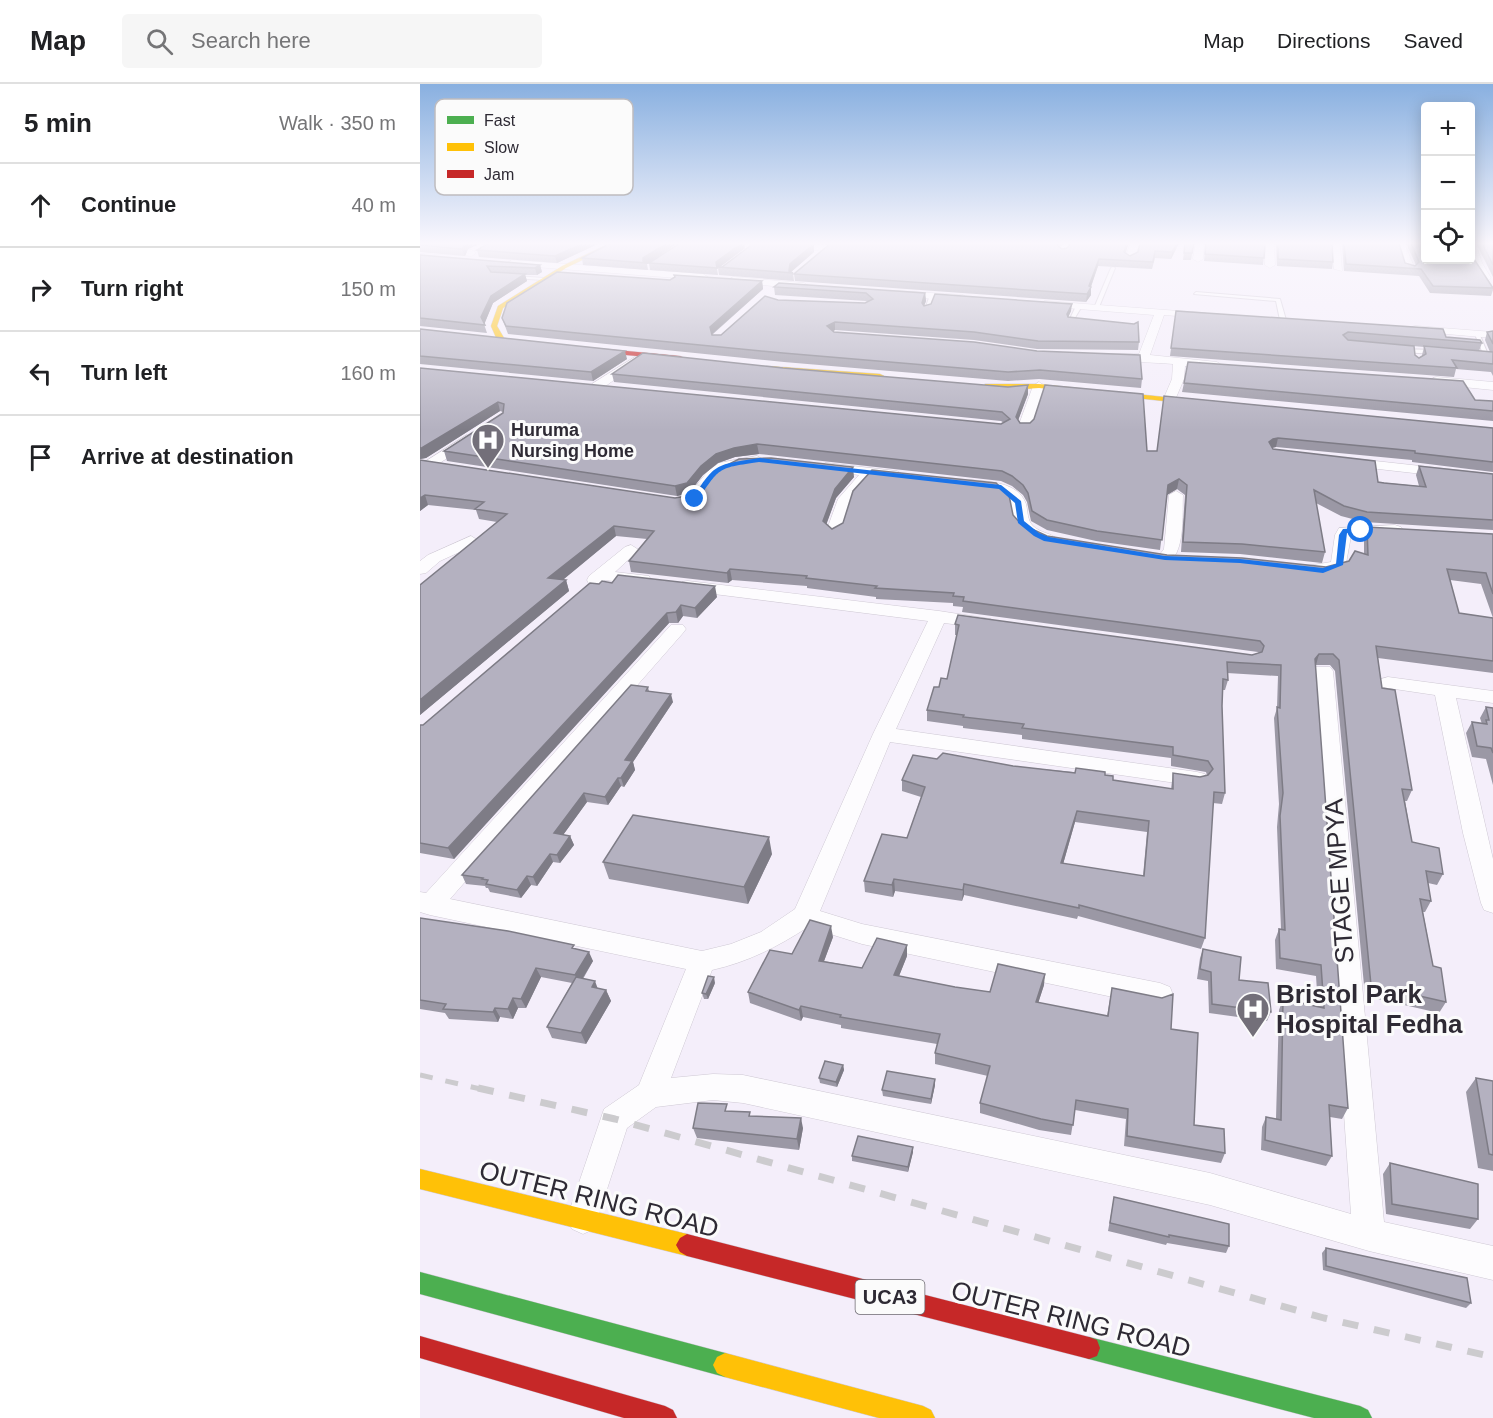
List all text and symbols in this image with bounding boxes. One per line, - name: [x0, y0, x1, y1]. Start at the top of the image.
- search box: [122, 14, 542, 68]
- text: Map: [30, 25, 86, 56]
- icon: search: [143, 25, 176, 58]
- text: Search here: [191, 28, 311, 53]
- text: Map: [1203, 29, 1244, 52]
- text: Directions: [1277, 29, 1370, 52]
- text: Saved: [1403, 29, 1463, 52]
- legend: [435, 99, 633, 195]
- map controls: [1421, 102, 1475, 264]
- button: +: [1421, 102, 1475, 156]
- text: 5 min: [24, 108, 92, 138]
- text: Walk · 350 m: [279, 112, 396, 134]
- text: Fast: [484, 112, 516, 129]
- text: Slow: [484, 139, 519, 156]
- button: −: [1421, 156, 1475, 210]
- text: Jam: [484, 166, 514, 183]
- icon: ahead: [24, 189, 57, 222]
- text: Continue: [81, 192, 176, 217]
- text: 40 m: [352, 194, 396, 216]
- button: locate: [1421, 210, 1475, 264]
- icon: right: [24, 273, 57, 306]
- text: Turn right: [81, 276, 183, 301]
- text: 150 m: [340, 278, 396, 300]
- icon: left: [24, 357, 57, 390]
- text: Turn left: [81, 360, 167, 385]
- text: 160 m: [340, 362, 396, 384]
- place label: Huruma Nursing Home: [511, 420, 634, 461]
- hospital icon: Huruma Nursing Home: [470, 422, 506, 469]
- icon: arrive: [24, 441, 57, 474]
- text: Arrive at destination: [81, 444, 294, 469]
- route end: [681, 485, 707, 511]
- route start: [1347, 516, 1373, 542]
- street label: STAGE MPYA: [1318, 797, 1360, 964]
- place label: Bristol Park Hospital Fedha: [1276, 979, 1463, 1039]
- hospital icon: Bristol Park Hospital Fedha: [1235, 991, 1271, 1038]
- street label: OUTER RING ROAD: [476, 1155, 722, 1243]
- street label: OUTER RING ROAD: [948, 1275, 1194, 1363]
- road number: UCA3: [856, 1280, 924, 1314]

